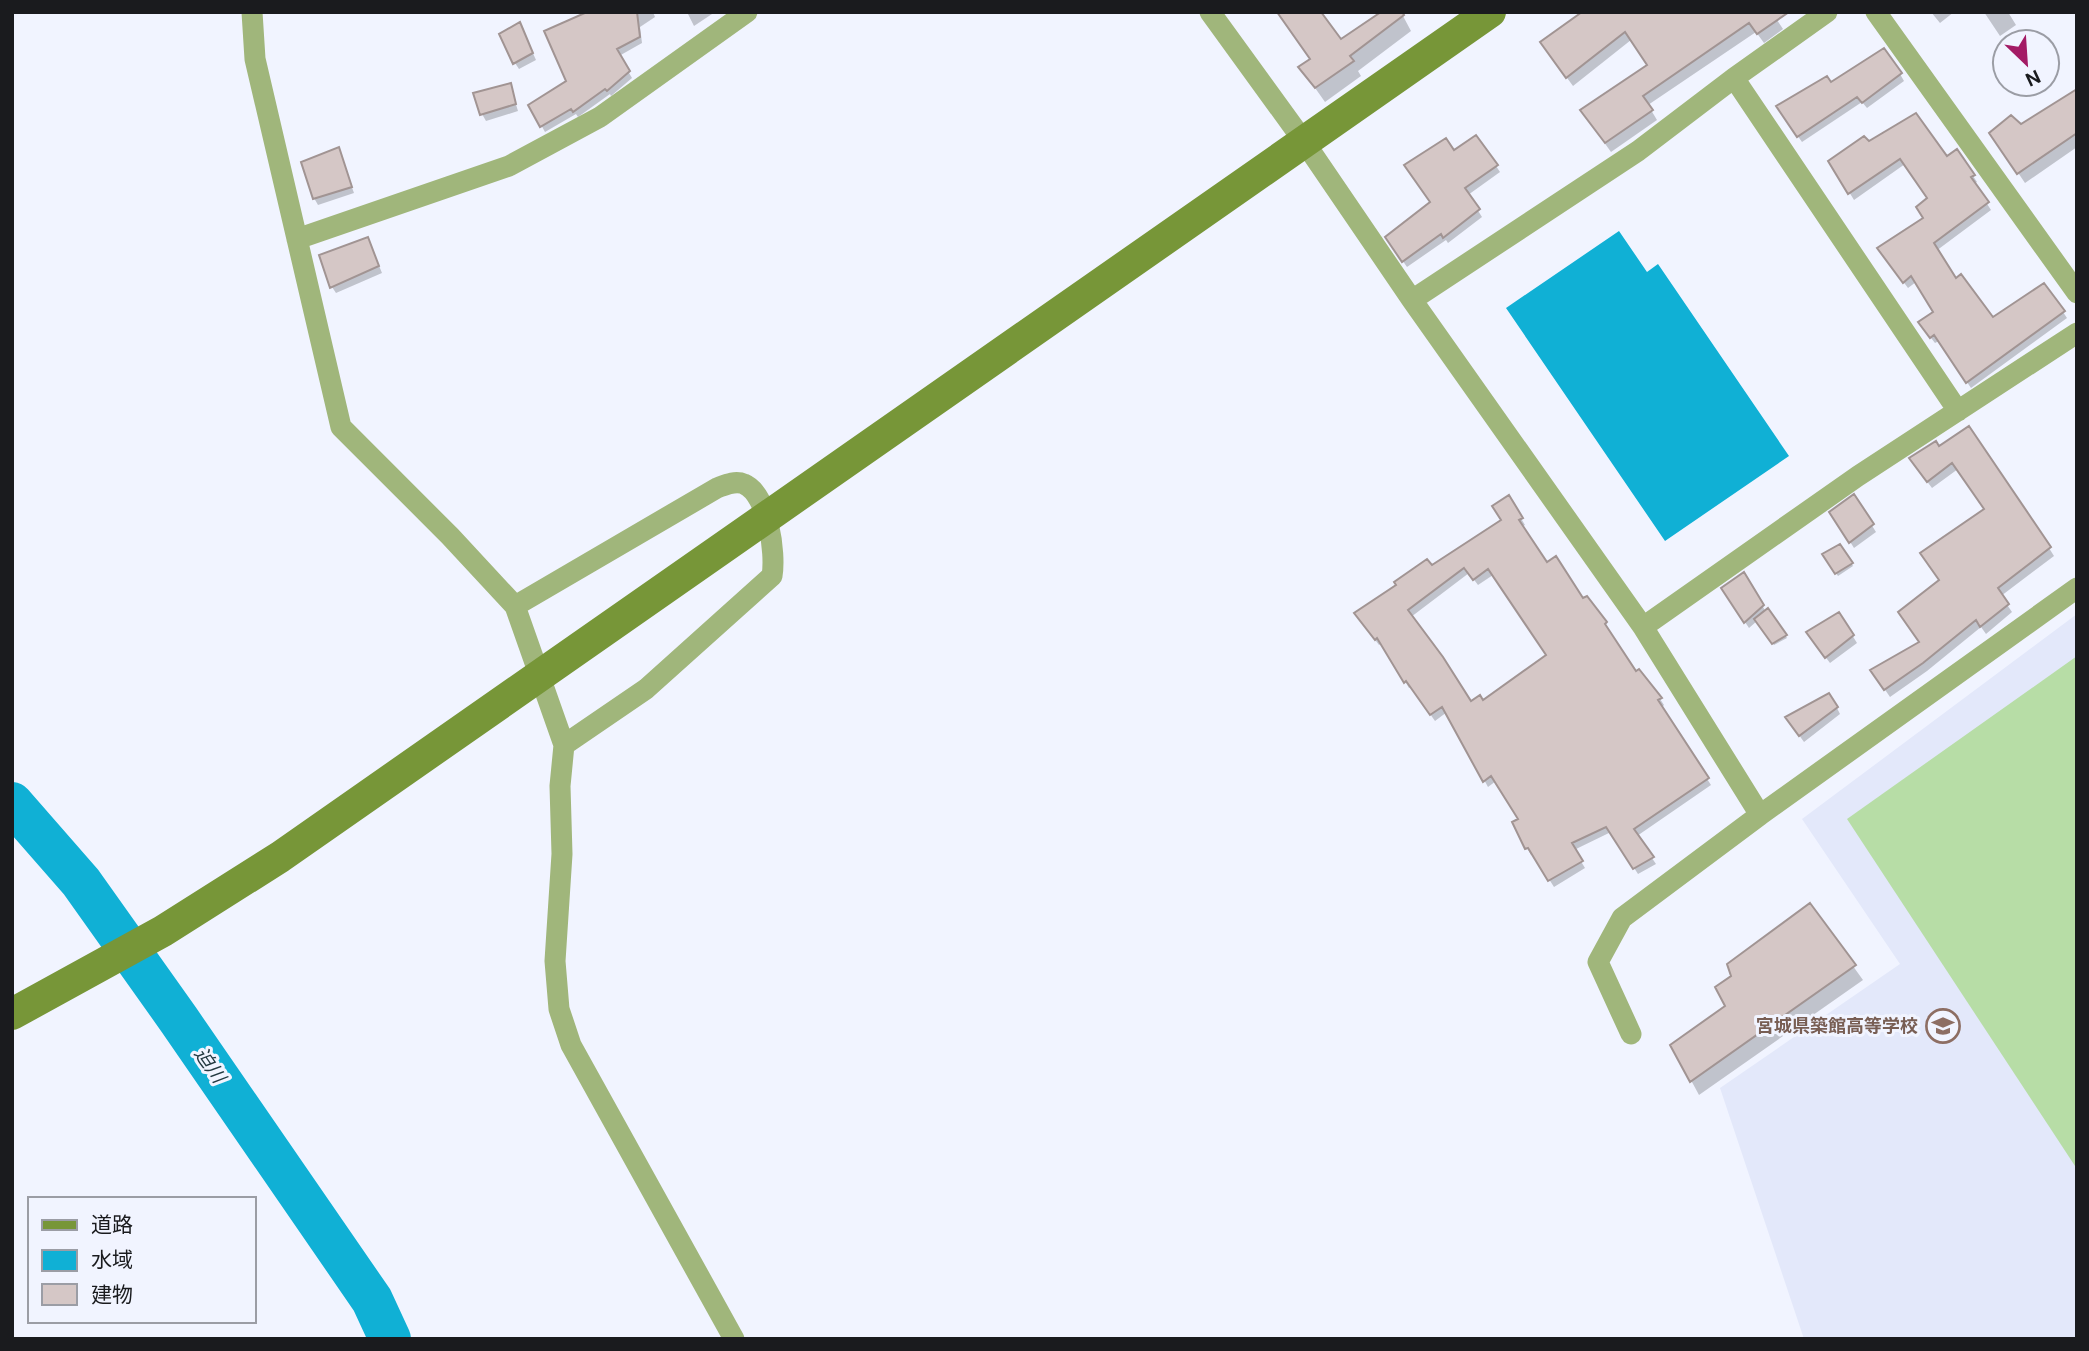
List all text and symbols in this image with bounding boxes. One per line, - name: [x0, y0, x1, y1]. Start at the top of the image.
- north arrow: [1991, 28, 2061, 98]
- text: N: [2021, 64, 2045, 92]
- school or university icon: 宮城県築館高等学校: [1924, 1007, 1962, 1045]
- place label: 宮城県築館高等学校: [1756, 1014, 1918, 1038]
- water label: 迫川: [189, 1042, 232, 1089]
- legend: [28, 1197, 256, 1323]
- text: 道路: [91, 1211, 133, 1239]
- text: 水域: [91, 1246, 133, 1274]
- text: 建物: [91, 1281, 133, 1309]

